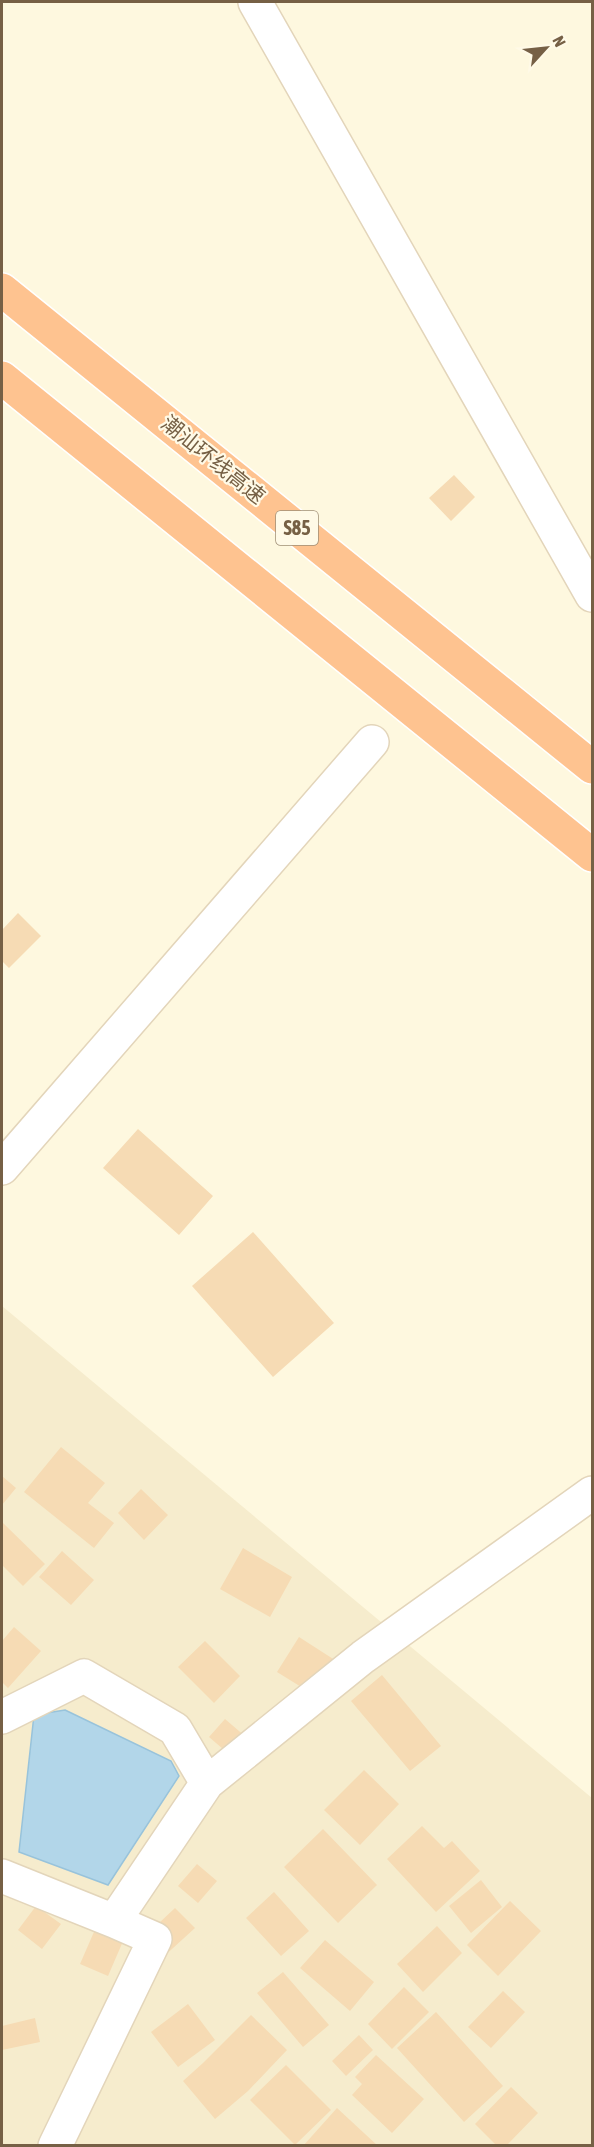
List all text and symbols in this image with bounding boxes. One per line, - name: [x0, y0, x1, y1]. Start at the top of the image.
- north arrow: [516, 18, 576, 78]
- text: N: [549, 33, 570, 49]
- street label: 潮汕环线高速: [157, 410, 270, 508]
- road number: S85: [276, 511, 318, 545]

